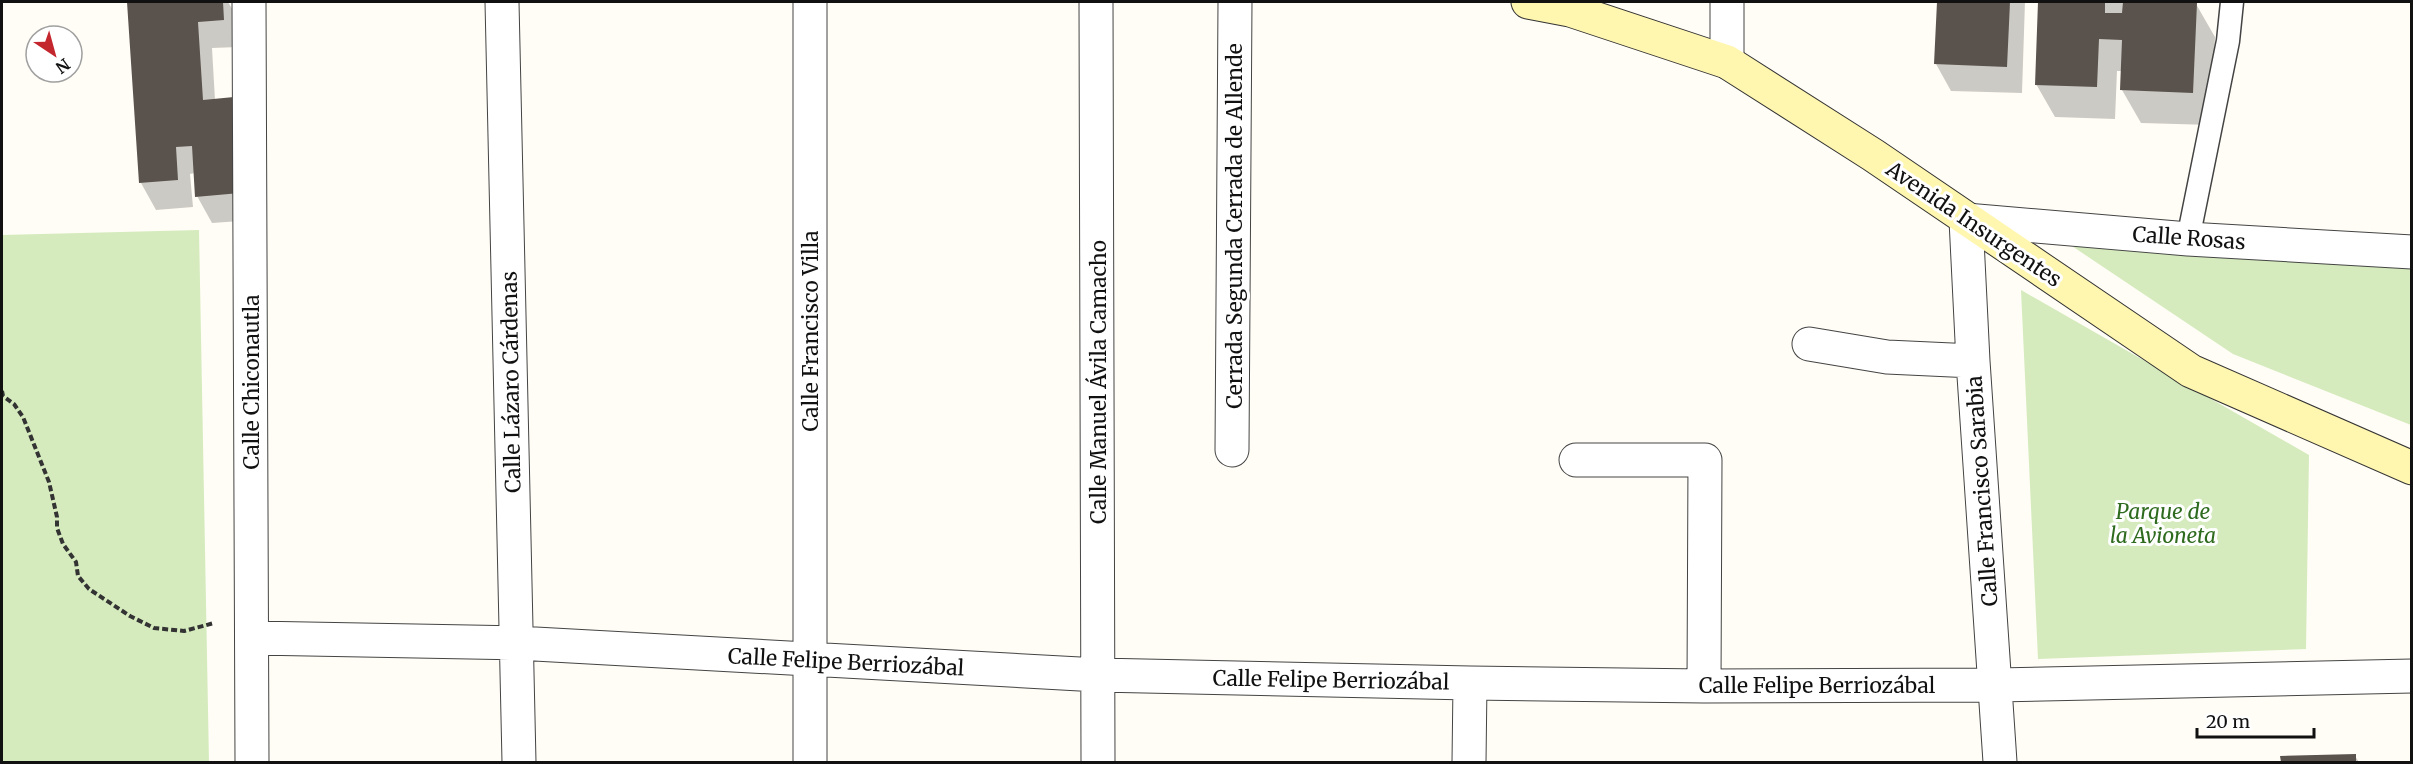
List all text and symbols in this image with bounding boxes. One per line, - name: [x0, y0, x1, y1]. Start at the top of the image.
- north arrow: [24, 24, 84, 84]
- street label: Cerrada Segunda Cerrada de Allende: [1221, 43, 1248, 409]
- text: N: [52, 54, 74, 78]
- street label: Avenida Insurgentes: [1880, 155, 2067, 293]
- street label: Calle Rosas: [2132, 221, 2246, 255]
- street label: Calle Francisco Villa: [797, 230, 824, 432]
- street label: Calle Manuel Ávila Camacho: [1084, 240, 1112, 524]
- street label: Calle Lázaro Cárdenas: [496, 271, 526, 493]
- street label: Calle Chiconautla: [238, 295, 265, 469]
- street label: Calle Francisco Sarabia: [1960, 375, 2004, 607]
- park label: Parque de la Avioneta: [2110, 498, 2216, 549]
- street label: Calle Felipe Berriozábal: [727, 642, 965, 682]
- street label: Calle Felipe Berriozábal: [1212, 664, 1450, 696]
- street label: Calle Felipe Berriozábal: [1699, 672, 1936, 699]
- scale bar: [2197, 701, 2314, 739]
- text: 20 m: [2206, 710, 2250, 733]

